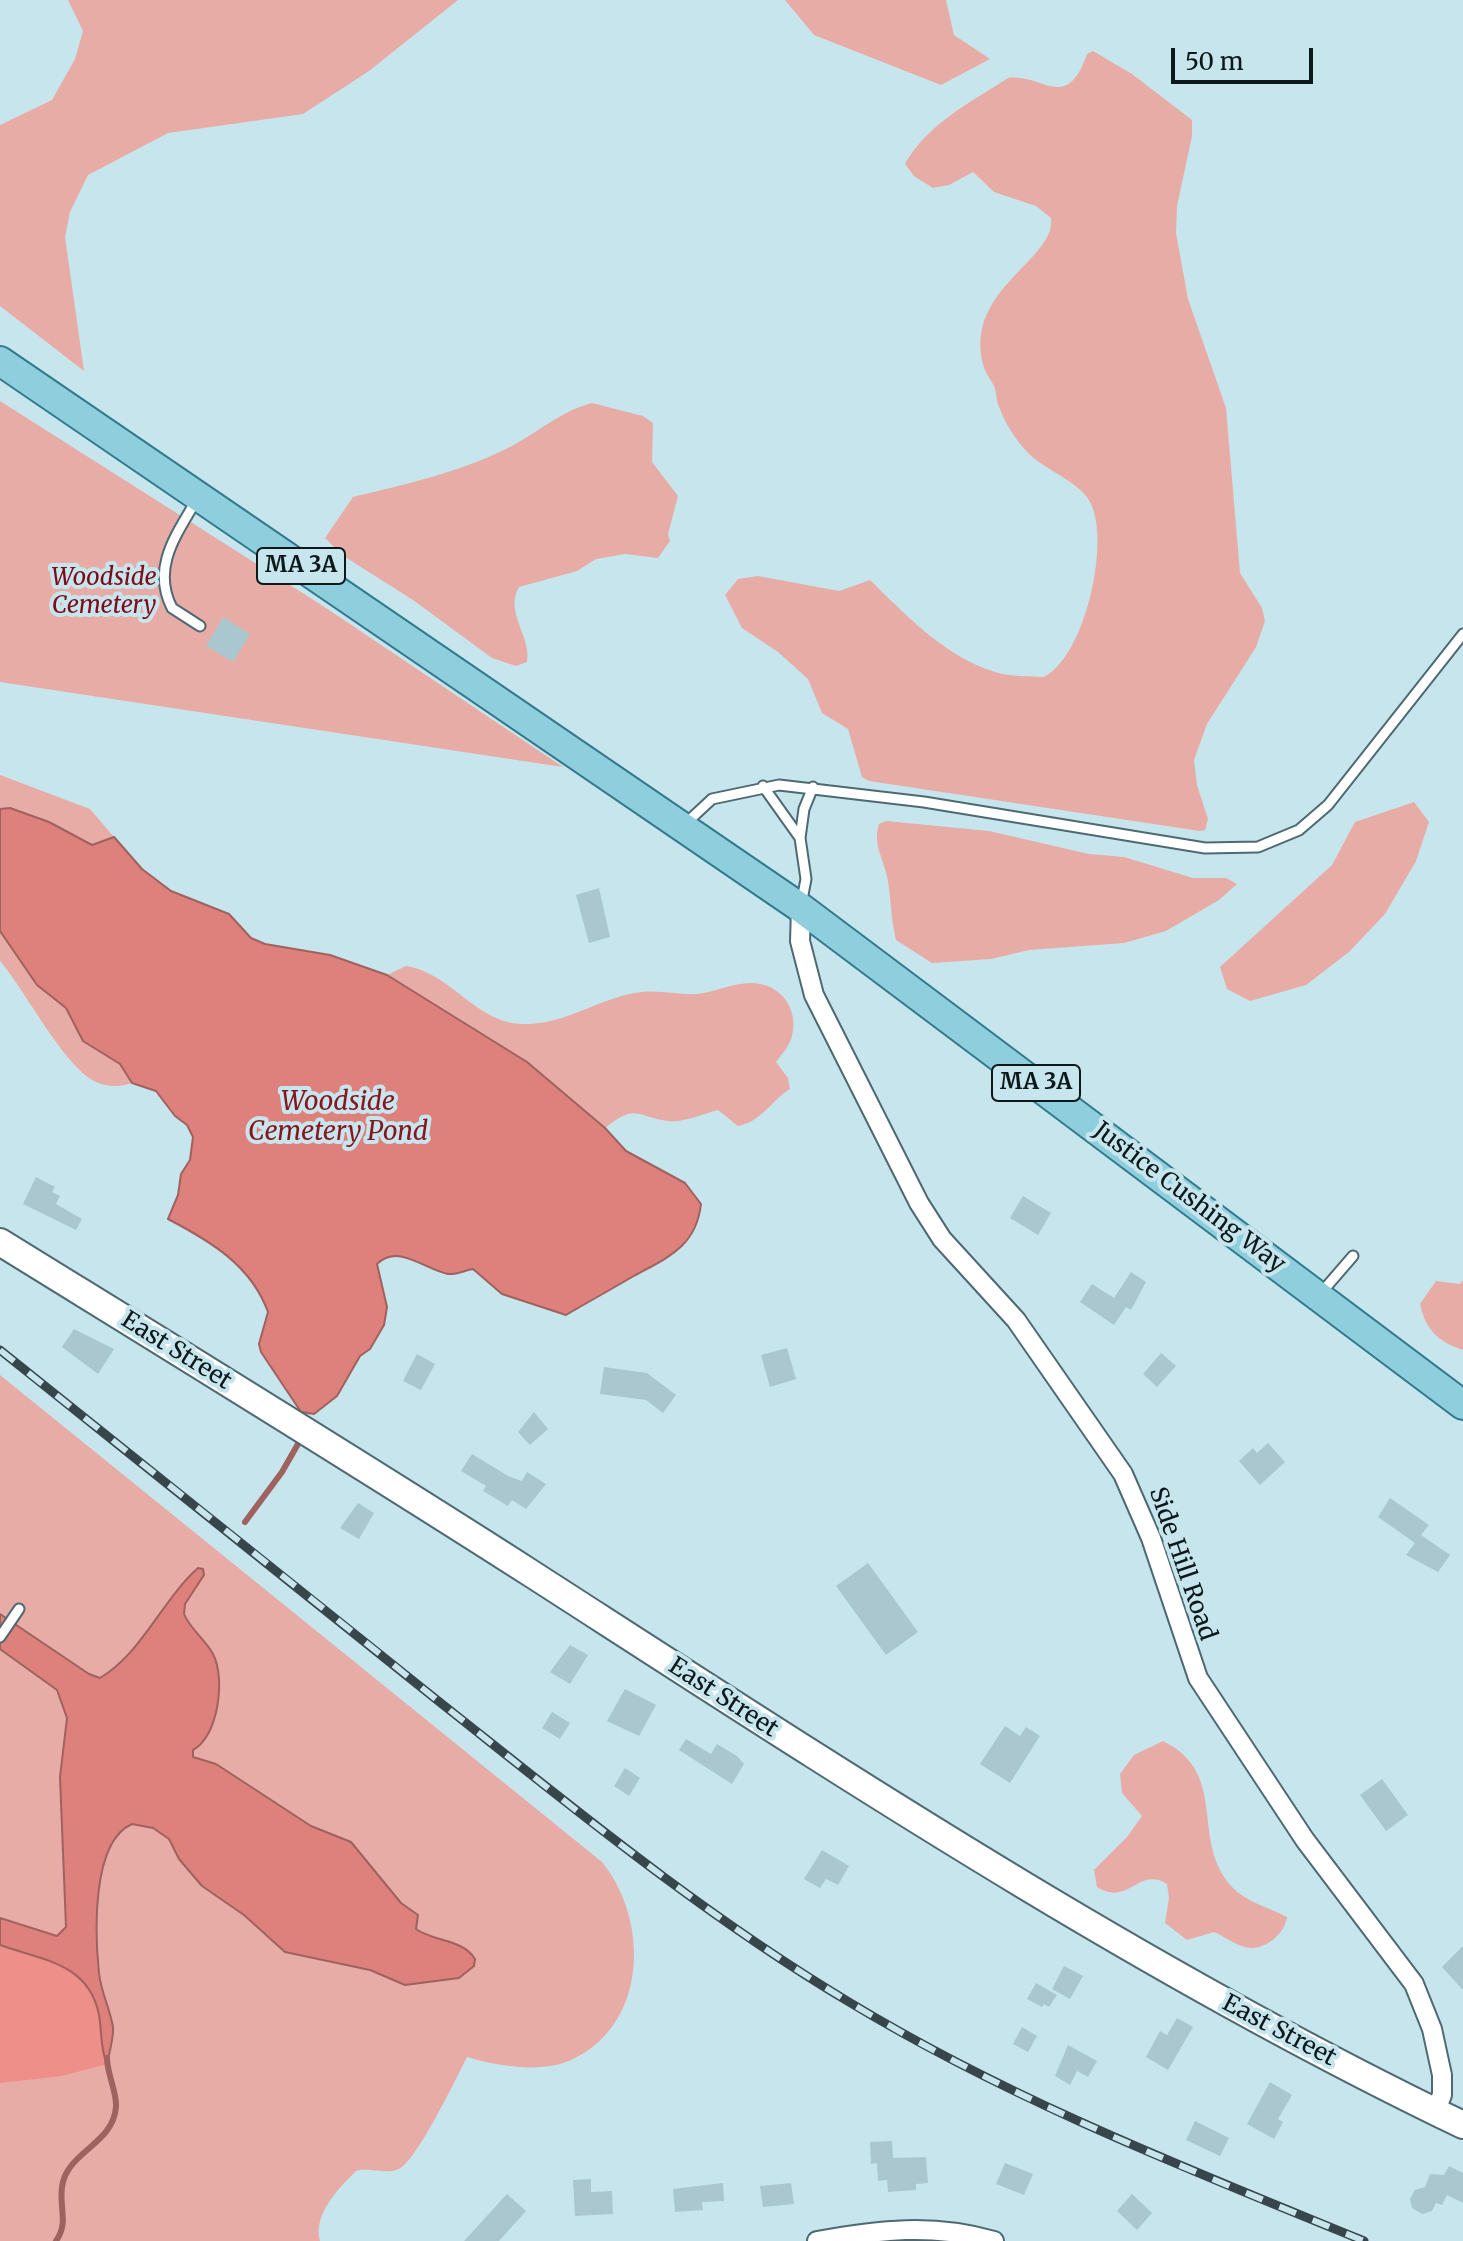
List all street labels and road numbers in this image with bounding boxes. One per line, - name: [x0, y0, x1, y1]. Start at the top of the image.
- road number: MA 3A: [257, 548, 345, 584]
- road number: MA 3A: [992, 1065, 1080, 1101]
- street label: Justice Cushing Way: [1087, 1116, 1291, 1280]
- street label: East Street: [116, 1306, 236, 1396]
- street label: Side Hill Road: [1142, 1484, 1222, 1644]
- street label: East Street: [663, 1652, 783, 1744]
- street label: East Street: [1217, 1989, 1341, 2073]

